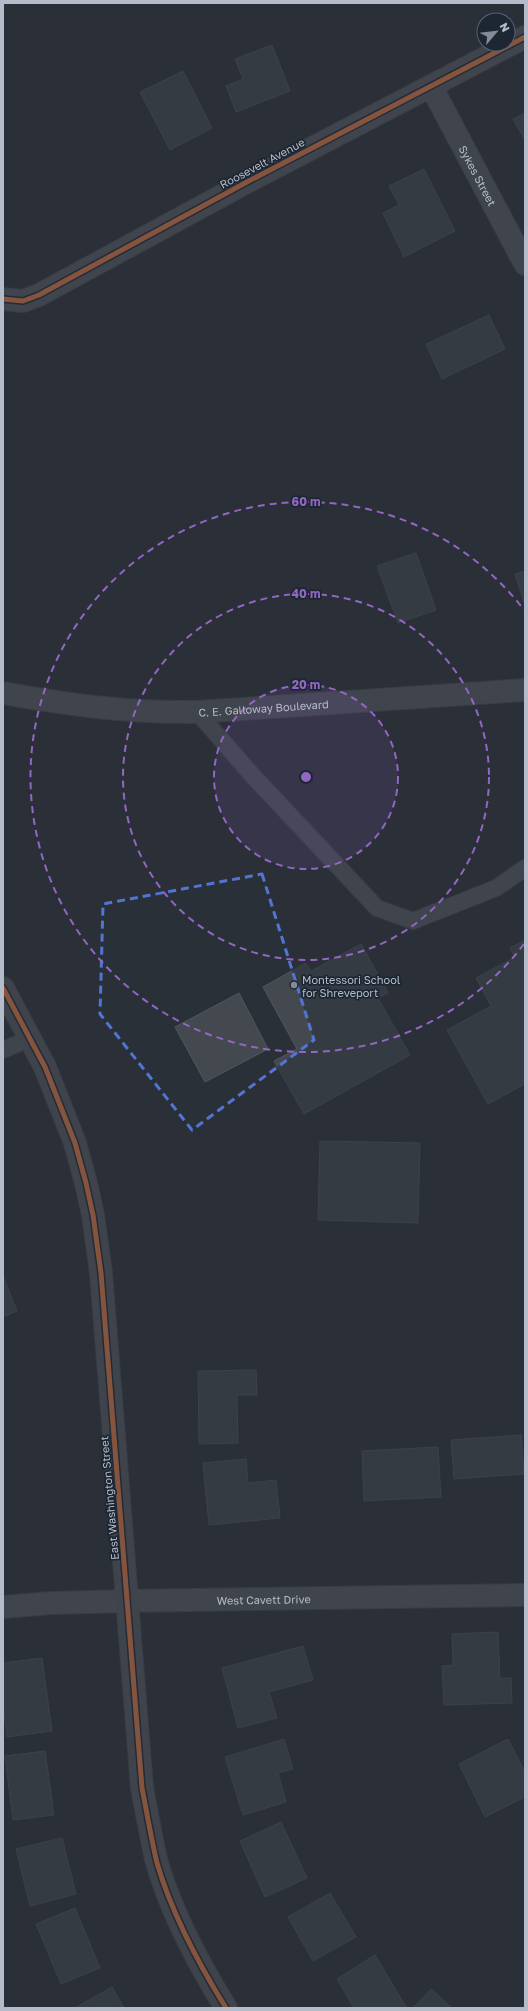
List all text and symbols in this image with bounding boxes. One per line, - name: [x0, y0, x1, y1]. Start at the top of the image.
- north arrow: [476, 12, 516, 52]
- text: N: [498, 20, 513, 34]
- street label: Roosevelt Avenue: [217, 135, 307, 191]
- street label: Sykes Street: [457, 143, 499, 208]
- text: 60 m: [292, 494, 320, 509]
- text: 40 m: [292, 586, 320, 601]
- text: 20 m: [292, 677, 320, 692]
- street label: C. E. Galloway Boulevard: [198, 697, 329, 718]
- centre of rings: [299, 770, 313, 784]
- place label: Montessori School for Shreveport: [302, 973, 401, 999]
- marker: Montessori School for Shreveport: [289, 980, 299, 990]
- street label: East Washington Street: [97, 1436, 121, 1560]
- street label: West Cavett Drive: [217, 1592, 311, 1606]

